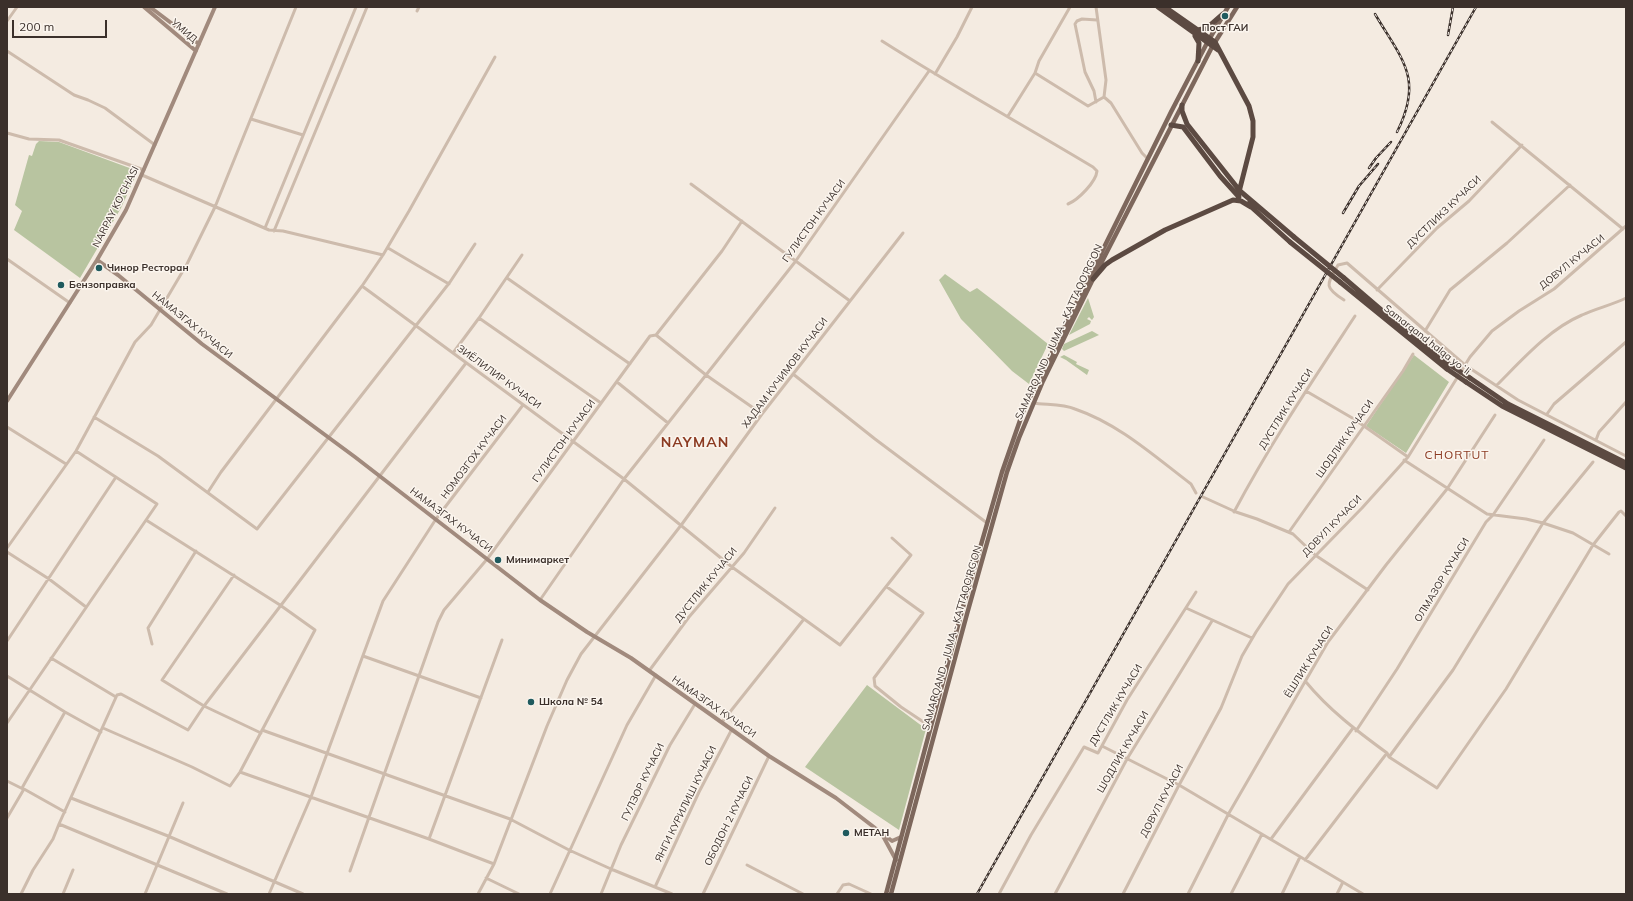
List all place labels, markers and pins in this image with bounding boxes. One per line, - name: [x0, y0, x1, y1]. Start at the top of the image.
- marker: Пост ГАИ: [1220, 11, 1230, 21]
- place label: Пост ГАИ: [1202, 22, 1248, 34]
- place label: Чинор Ресторан: [107, 262, 189, 274]
- marker: Чинор Ресторан: [94, 263, 104, 273]
- place label: Бензоправка: [69, 279, 136, 291]
- marker: Бензоправка: [56, 280, 66, 290]
- place label: Минимаркет: [506, 554, 569, 566]
- marker: Минимаркет: [493, 555, 503, 565]
- place label: Школа № 54: [539, 696, 603, 708]
- marker: Школа № 54: [526, 697, 536, 707]
- place label: МЕТАН: [854, 827, 889, 839]
- marker: МЕТАН: [841, 828, 851, 838]

